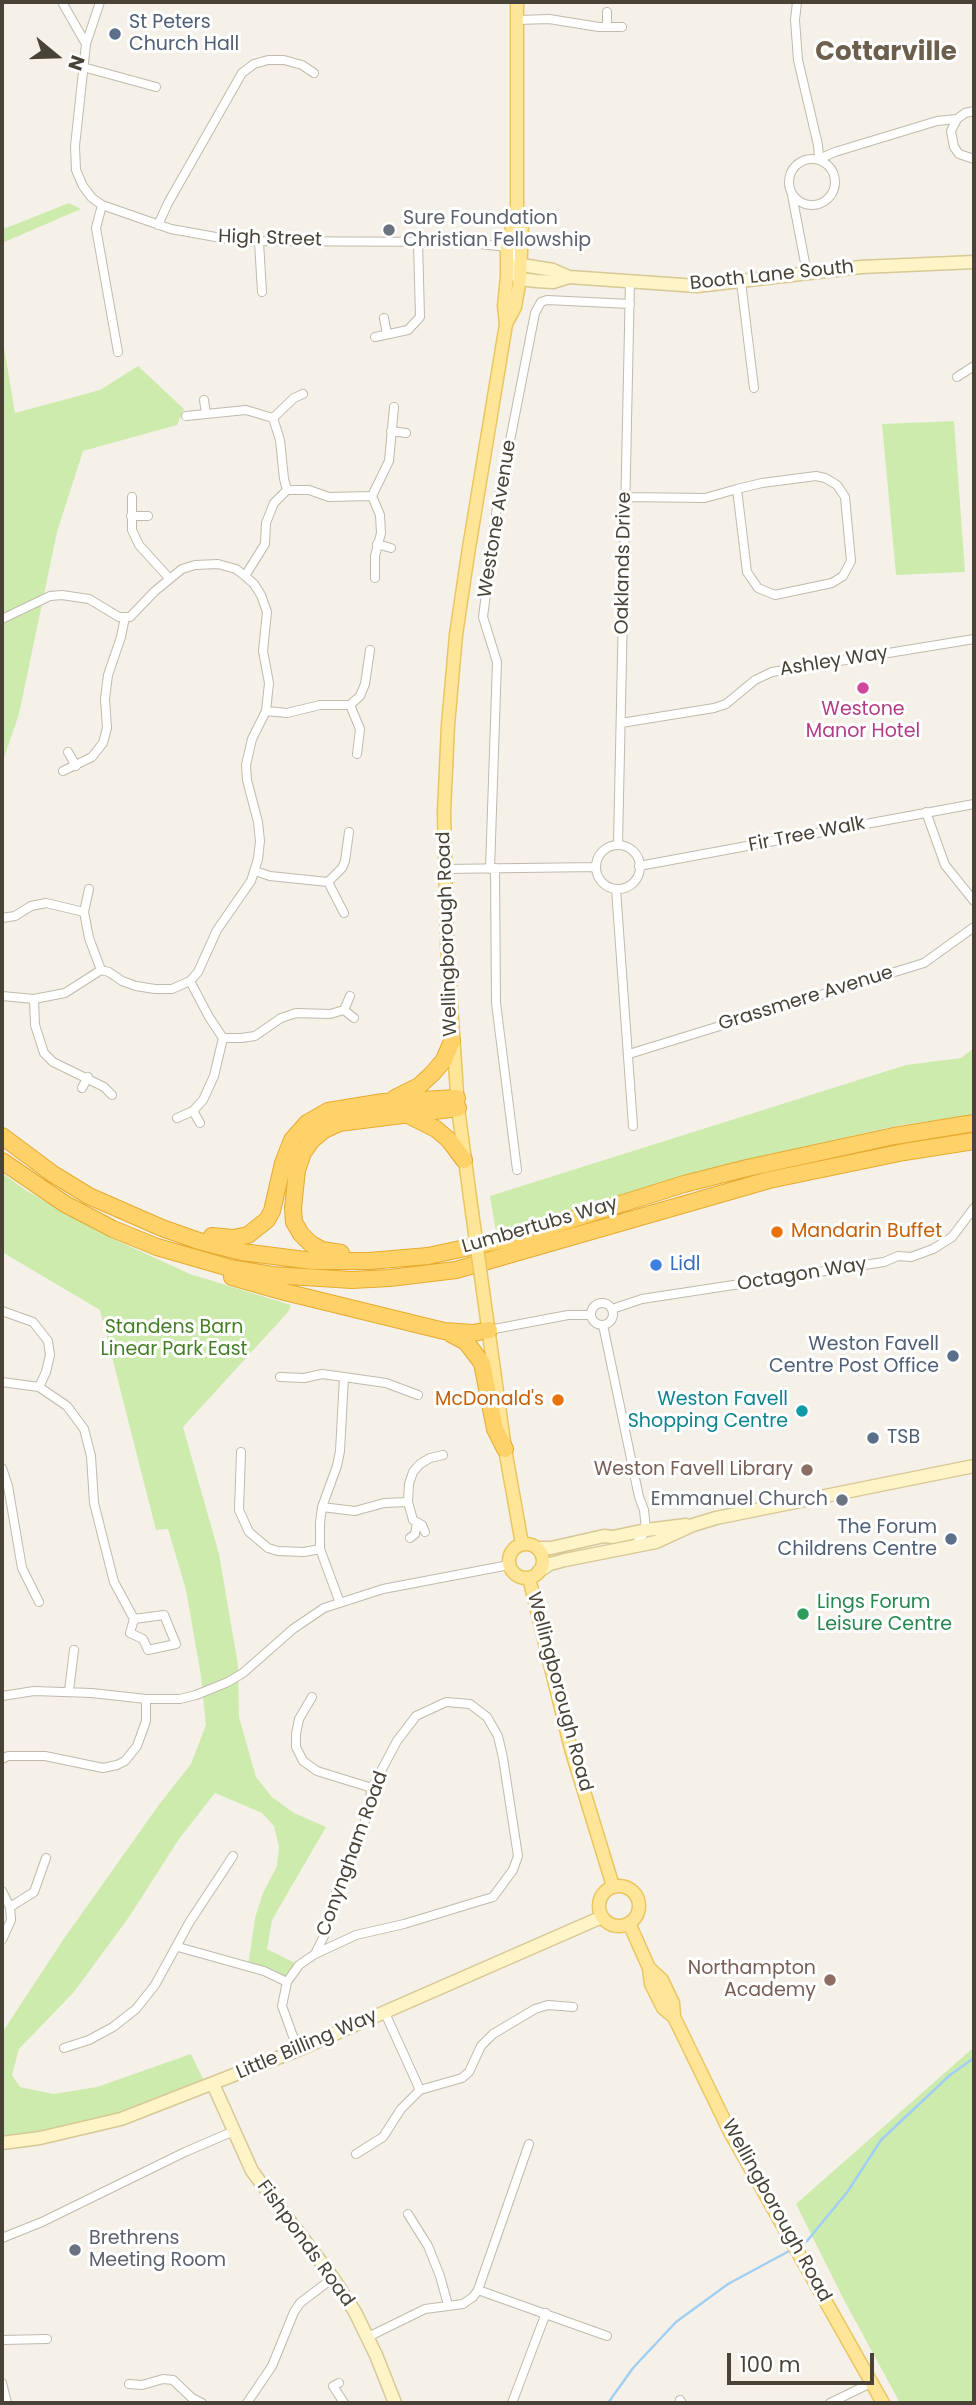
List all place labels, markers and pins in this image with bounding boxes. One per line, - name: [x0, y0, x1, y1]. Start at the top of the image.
- place label: St Peters Church Hall: [129, 12, 239, 56]
- marker: St Peters Church Hall: [107, 26, 123, 42]
- place label: Sure Foundation Christian Fellowship: [403, 208, 591, 252]
- marker: Sure Foundation Christian Fellowship: [381, 222, 397, 238]
- marker: Westone Manor Hotel: [855, 680, 871, 696]
- place label: Westone Manor Hotel: [806, 699, 920, 743]
- place label: Mandarin Buffet: [791, 1221, 942, 1243]
- marker: Mandarin Buffet: [769, 1224, 785, 1240]
- place label: Lidl: [670, 1254, 700, 1276]
- marker: Lidl: [648, 1257, 664, 1273]
- place label: Weston Favell Centre Post Office: [769, 1334, 939, 1378]
- marker: Weston Favell Centre Post Office: [945, 1348, 961, 1364]
- place label: McDonald's: [435, 1389, 544, 1411]
- place label: Weston Favell Shopping Centre: [628, 1389, 788, 1433]
- marker: McDonald's: [550, 1392, 566, 1408]
- marker: Weston Favell Shopping Centre: [794, 1403, 810, 1419]
- place label: TSB: [887, 1427, 920, 1449]
- marker: TSB: [865, 1430, 881, 1446]
- place label: Weston Favell Library: [594, 1459, 793, 1481]
- marker: Weston Favell Library: [799, 1462, 815, 1478]
- place label: Emmanuel Church: [651, 1489, 828, 1511]
- marker: Emmanuel Church: [834, 1492, 850, 1508]
- place label: The Forum Childrens Centre: [778, 1517, 937, 1561]
- marker: The Forum Childrens Centre: [943, 1531, 959, 1547]
- place label: Lings Forum Leisure Centre: [817, 1592, 952, 1636]
- marker: Lings Forum Leisure Centre: [795, 1606, 811, 1622]
- place label: Northampton Academy: [688, 1958, 816, 2002]
- marker: Northampton Academy: [822, 1972, 838, 1988]
- place label: Brethrens Meeting Room: [89, 2228, 226, 2272]
- marker: Brethrens Meeting Room: [67, 2242, 83, 2258]

